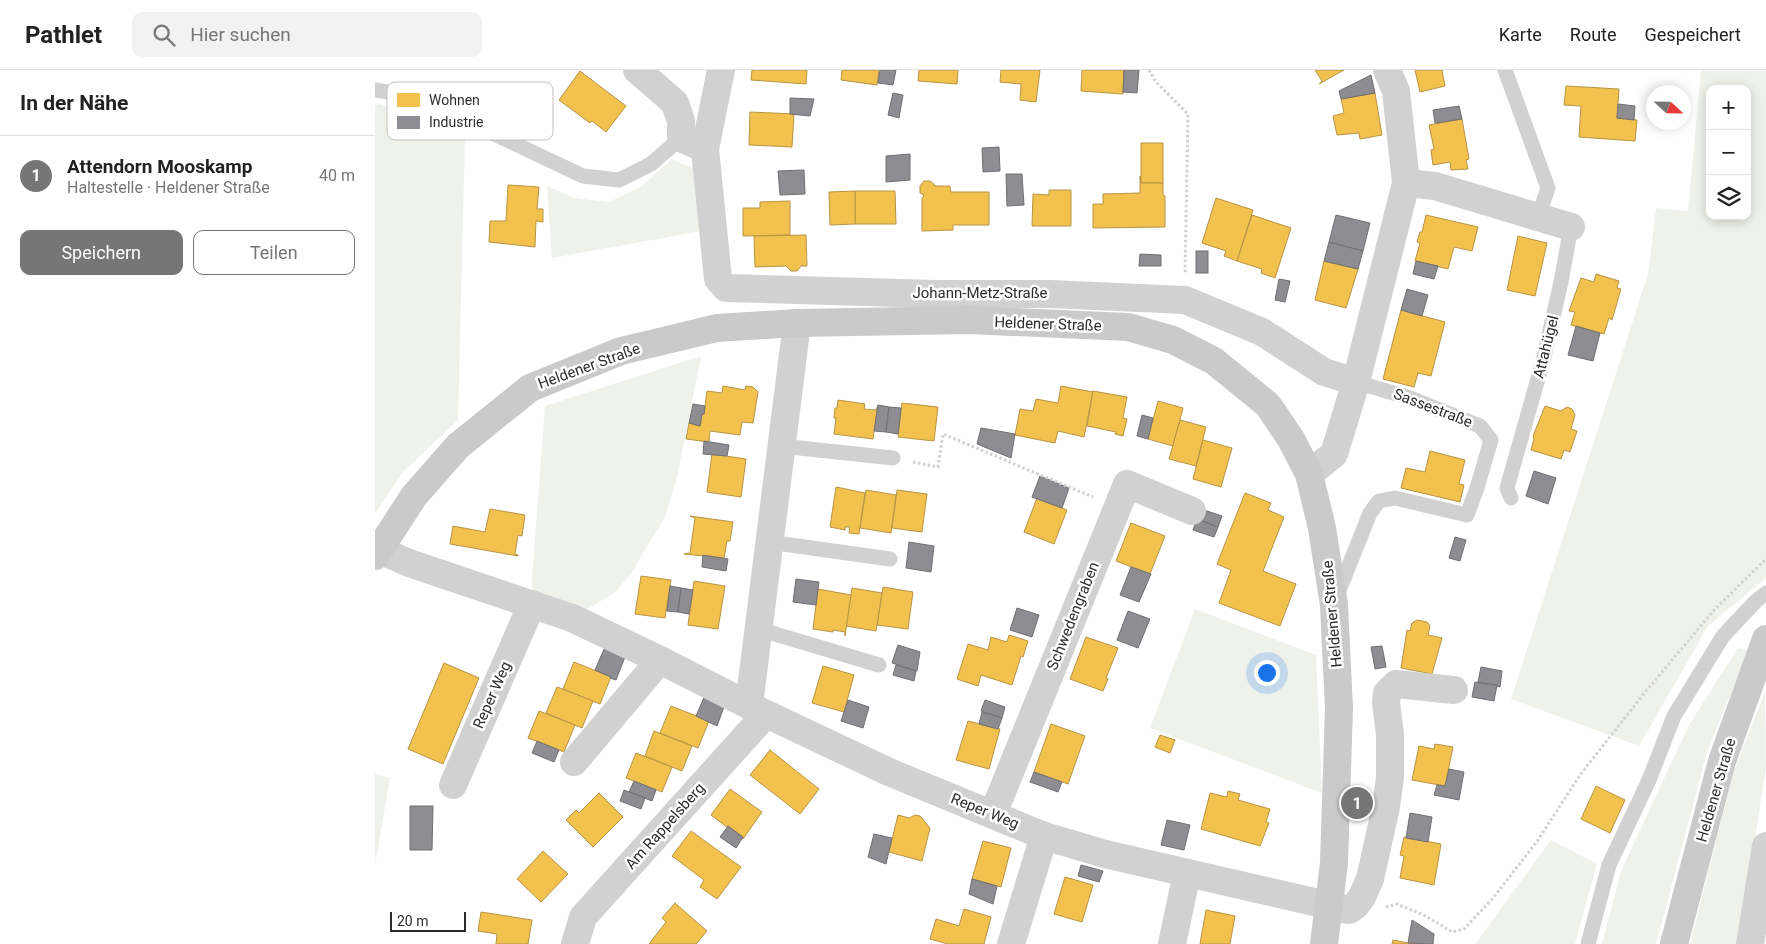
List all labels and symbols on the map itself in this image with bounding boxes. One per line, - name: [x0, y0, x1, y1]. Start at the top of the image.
- legend: [387, 82, 553, 140]
- north arrow: [1646, 85, 1691, 130]
- text: Wohnen: [429, 92, 480, 108]
- text: Industrie: [429, 114, 484, 130]
- street label: Johann-Metz-Straße: [912, 284, 1048, 302]
- street label: Heldener Straße: [994, 313, 1102, 335]
- street label: Attahügel: [1530, 314, 1562, 380]
- street label: Heldener Straße: [535, 339, 643, 393]
- street label: Sassestraße: [1391, 385, 1475, 431]
- street label: Schwedengraben: [1043, 559, 1103, 673]
- street label: Heldener Straße: [1318, 560, 1346, 668]
- street label: Reper Weg: [469, 659, 515, 731]
- your location: [1254, 660, 1280, 686]
- street label: Heldener Straße: [1693, 736, 1739, 844]
- street label: Am Rappelsberg: [622, 779, 708, 873]
- pin: 1: [1341, 784, 1373, 822]
- street label: Reper Weg: [948, 789, 1022, 833]
- scale bar: [390, 909, 466, 932]

